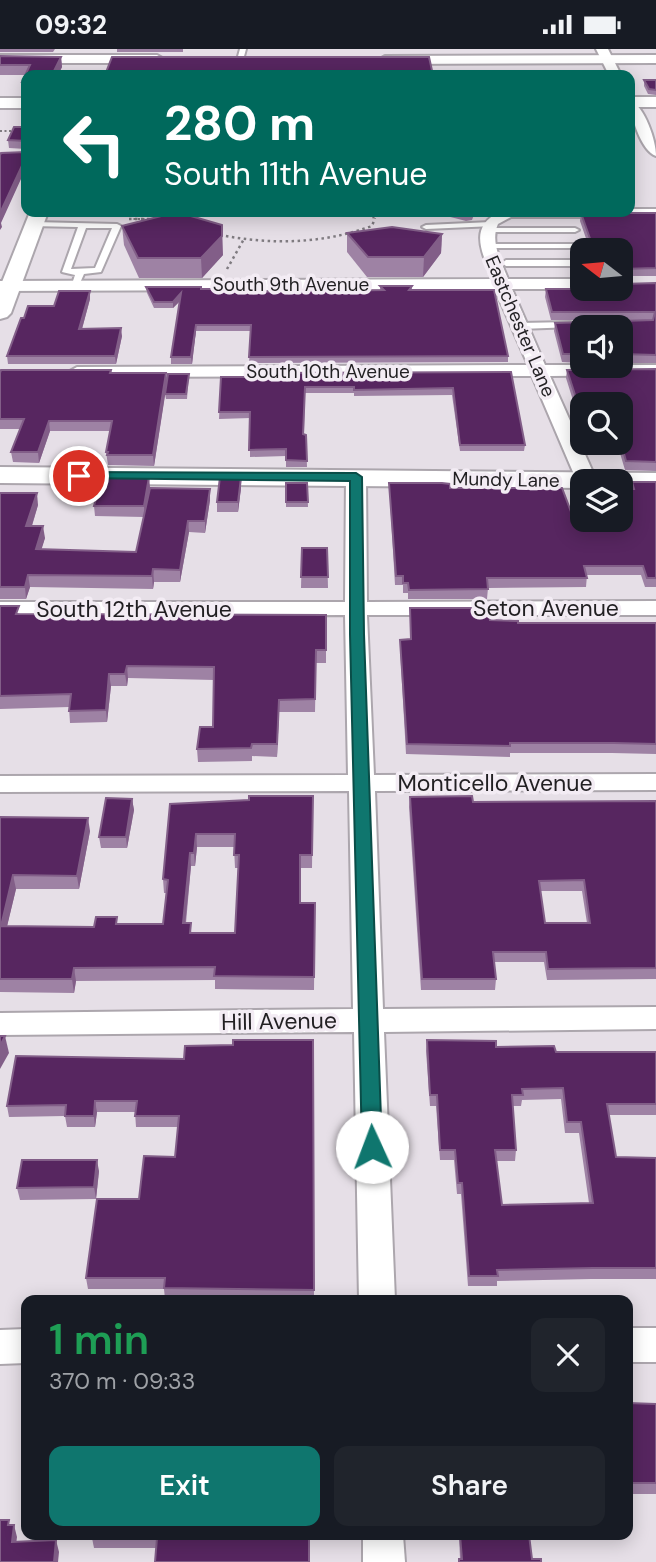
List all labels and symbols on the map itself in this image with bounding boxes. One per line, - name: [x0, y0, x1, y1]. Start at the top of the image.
- north arrow: [570, 238, 634, 301]
- street label: Eastchester Lane: [479, 252, 562, 401]
- street label: South 9th Avenue: [213, 272, 369, 297]
- street label: South 10th Avenue: [246, 359, 410, 384]
- pin: [49, 446, 109, 506]
- street label: Mundy Lane: [452, 466, 560, 493]
- street label: Seton Avenue: [473, 593, 619, 623]
- street label: South 12th Avenue: [36, 594, 232, 624]
- street label: Monticello Avenue: [397, 768, 593, 798]
- street label: Hill Avenue: [221, 1005, 337, 1037]
- position arrow: [335, 1110, 409, 1184]

